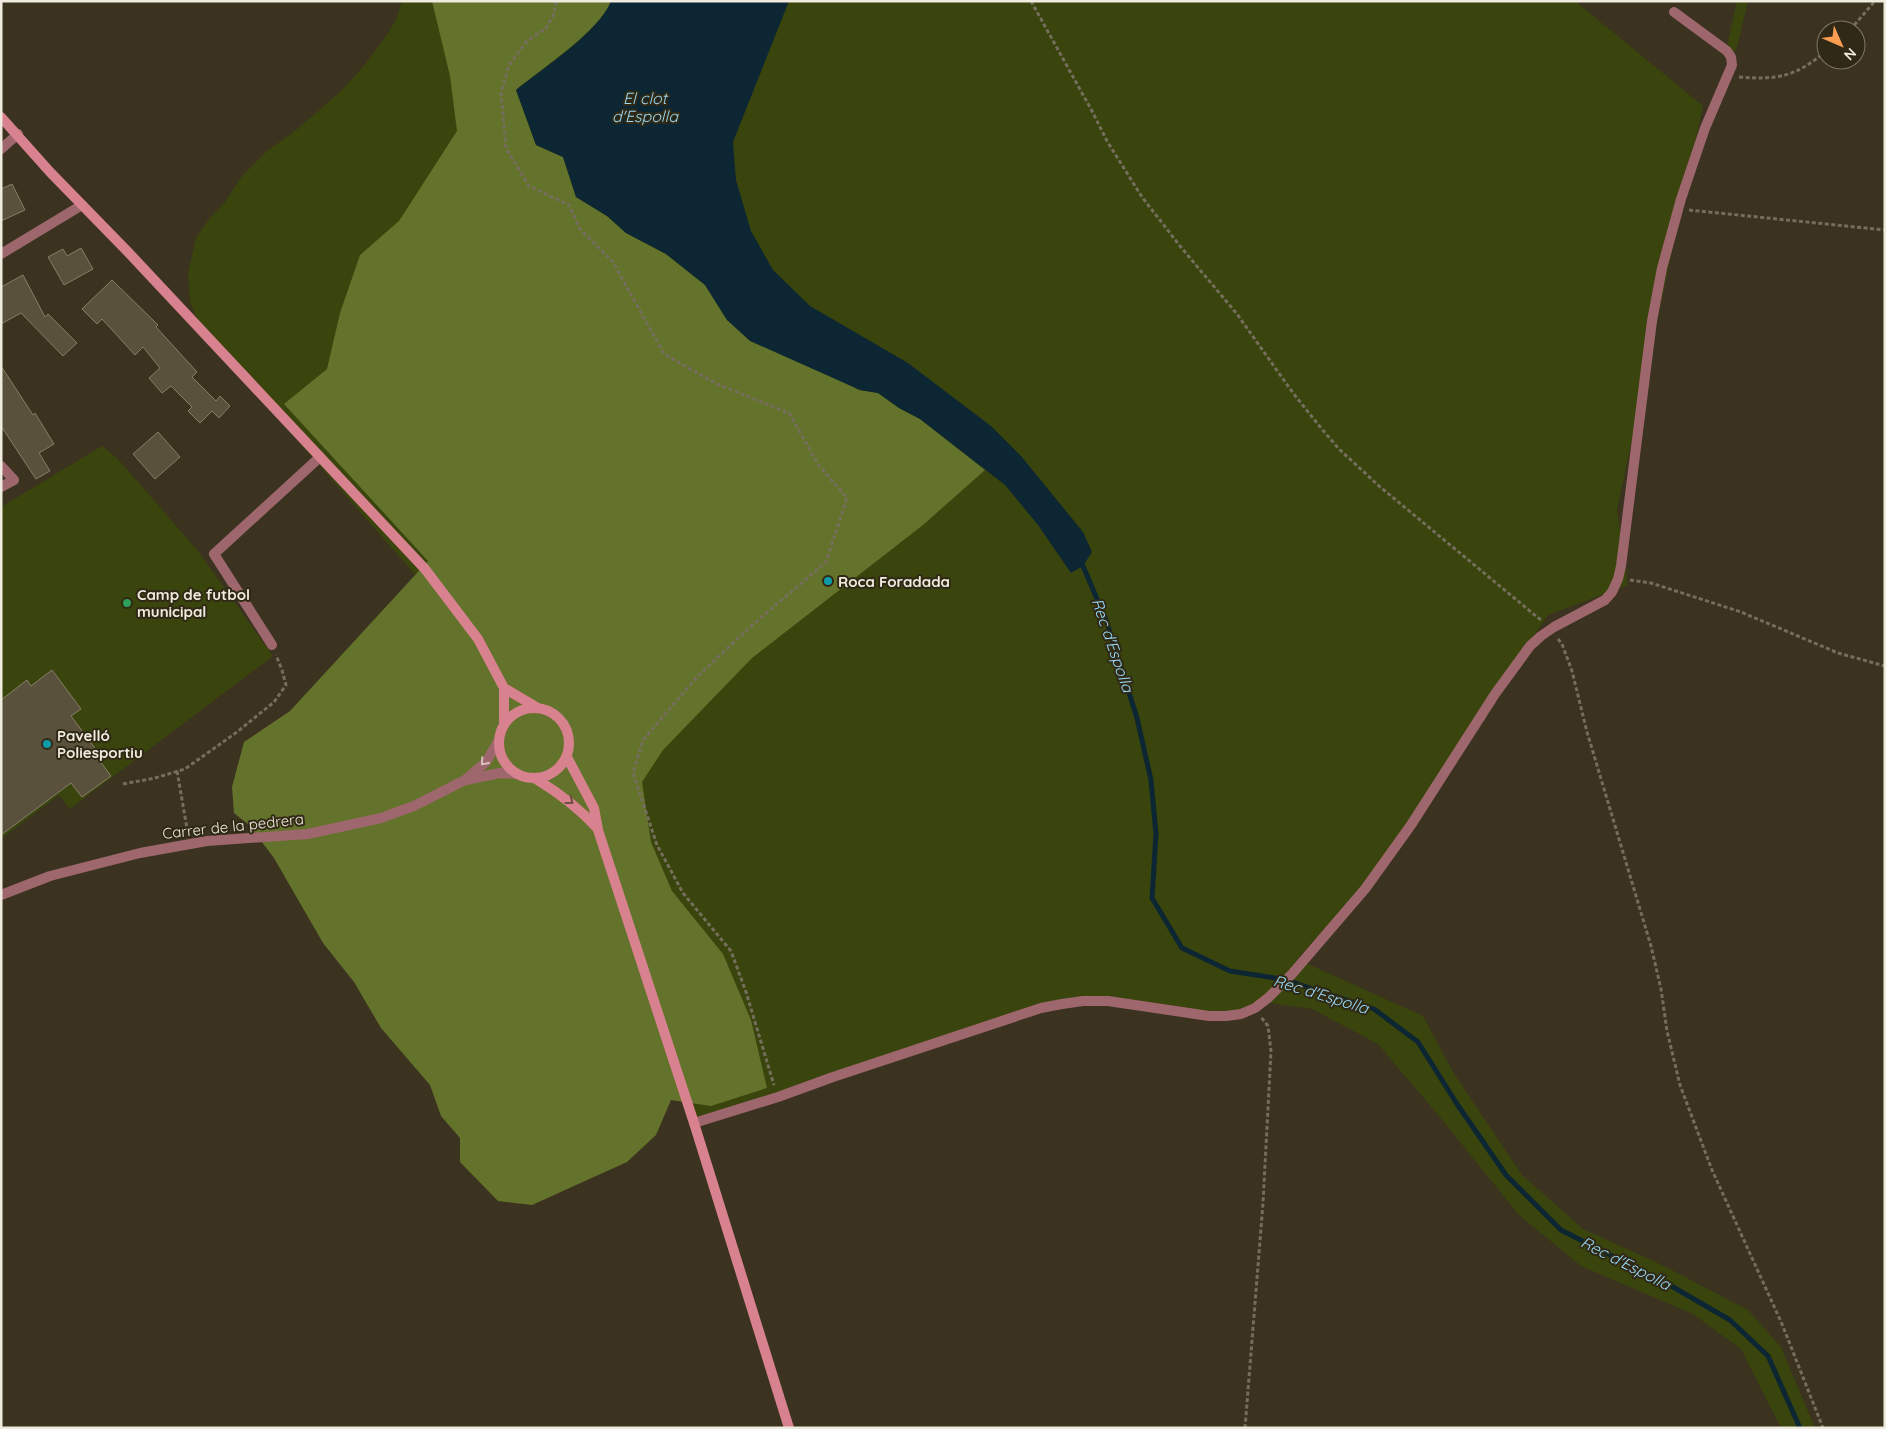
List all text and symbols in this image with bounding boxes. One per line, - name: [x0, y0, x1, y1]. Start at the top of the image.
- north arrow: [1816, 20, 1866, 70]
- text: N: [1840, 44, 1860, 64]
- water label: El clot d'Espolla: [612, 88, 679, 126]
- place label: Roca Foradada: [838, 572, 950, 591]
- marker: Roca Foradada: [822, 575, 834, 587]
- place label: Camp de futbol municipal: [137, 585, 250, 621]
- water label: Rec d'Espolla: [1088, 595, 1139, 696]
- marker: Camp de futbol municipal: [121, 597, 133, 609]
- place label: Pavelló Poliesportiu: [57, 726, 143, 762]
- marker: Pavelló Poliesportiu: [41, 738, 53, 750]
- one-way arrow: [480, 756, 489, 765]
- one-way arrow: [564, 796, 573, 805]
- street label: Carrer de la pedrera: [161, 809, 305, 843]
- water label: Rec d'Espolla: [1271, 970, 1372, 1018]
- water label: Rec d'Espolla: [1578, 1232, 1675, 1295]

